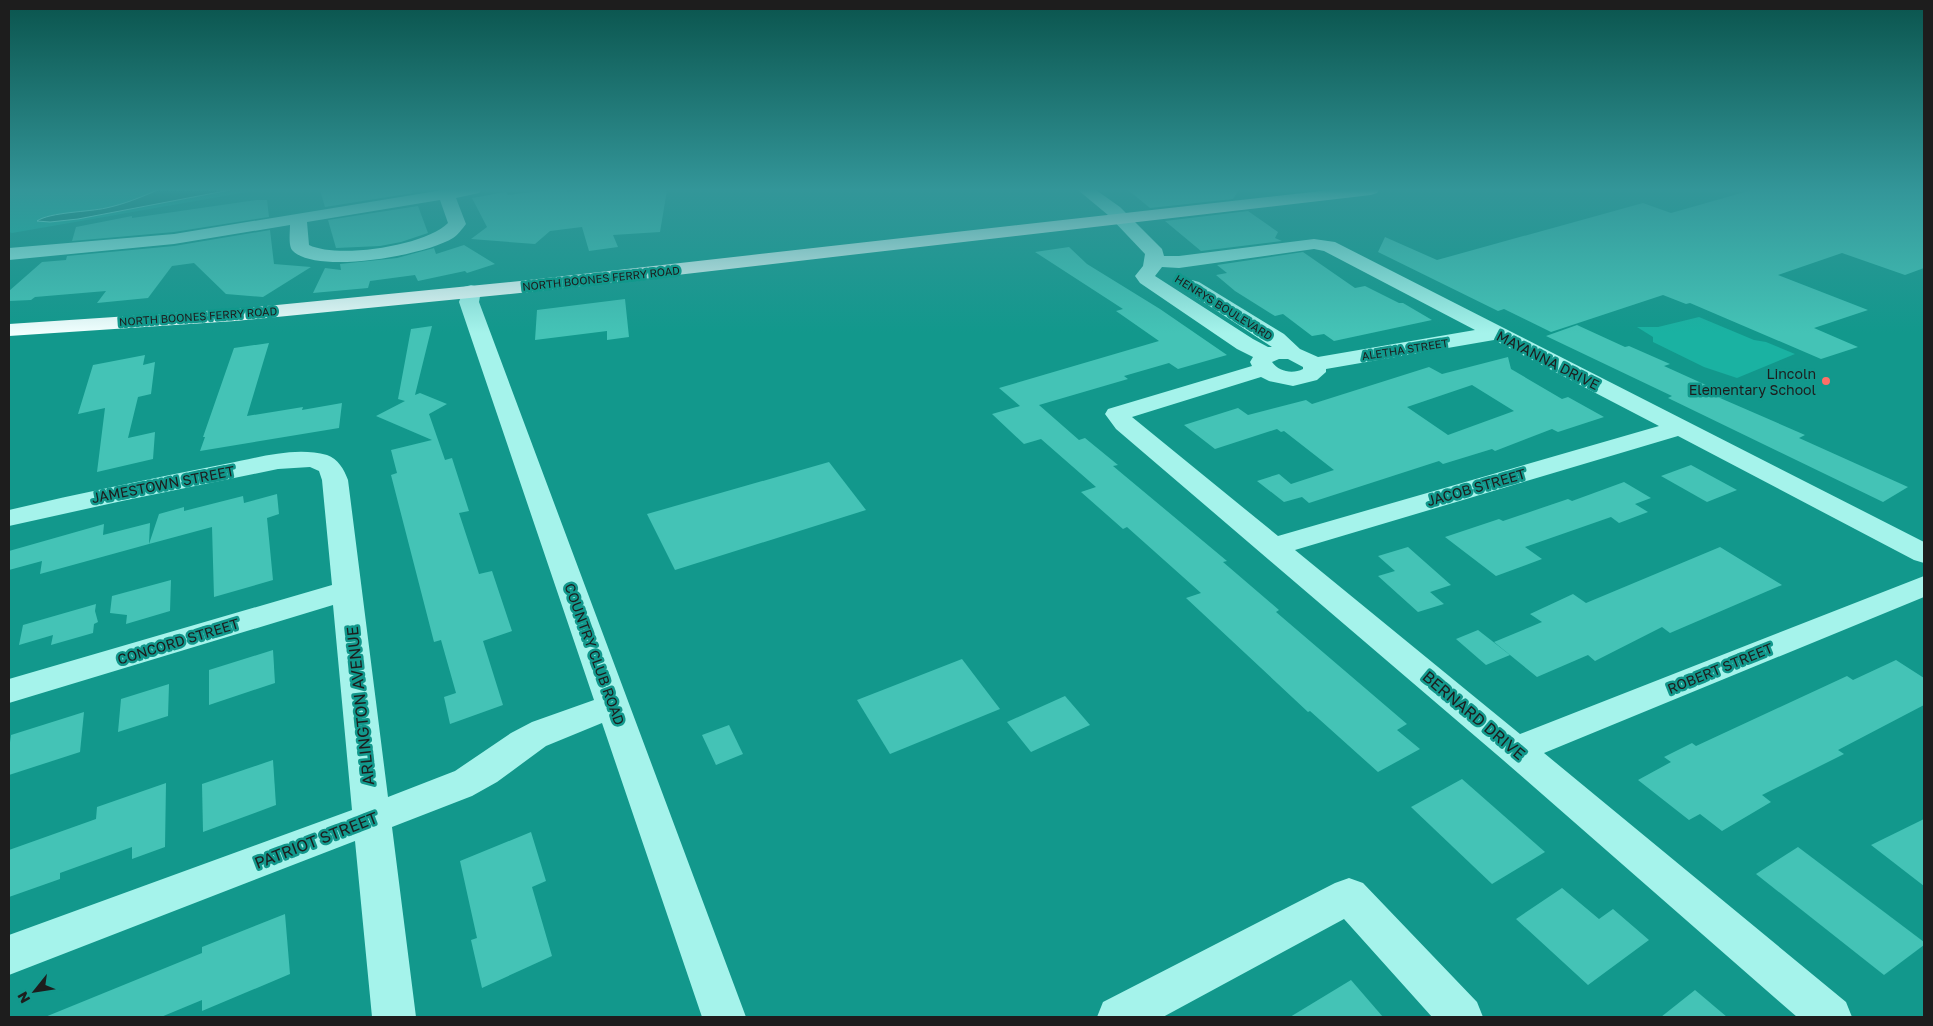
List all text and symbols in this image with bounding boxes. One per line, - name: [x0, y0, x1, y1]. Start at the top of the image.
- street label: NORTH BOONES FERRY ROAD: [522, 263, 681, 293]
- street label: HENRYS BOULEVARD: [1173, 272, 1275, 343]
- street label: NORTH BOONES FERRY ROAD: [119, 304, 278, 328]
- street label: MAYANNA DRIVE: [1494, 327, 1602, 393]
- street label: ALETHA STREET: [1361, 336, 1449, 362]
- place label: Lincoln Elementary School: [1689, 365, 1816, 398]
- marker: Lincoln Elementary School: [1820, 375, 1832, 387]
- street label: JAMESTOWN STREET: [90, 462, 236, 506]
- street label: JACOB STREET: [1425, 465, 1528, 509]
- street label: COUNTRY CLUB ROAD: [561, 581, 629, 727]
- street label: CONCORD STREET: [115, 614, 241, 668]
- street label: ARLINGTON AVENUE: [342, 625, 378, 787]
- street label: ROBERT STREET: [1665, 639, 1776, 697]
- street label: BERNARD DRIVE: [1419, 666, 1529, 764]
- street label: PATRIOT STREET: [252, 807, 381, 873]
- north arrow: [10, 966, 60, 1016]
- text: N: [13, 989, 33, 1007]

